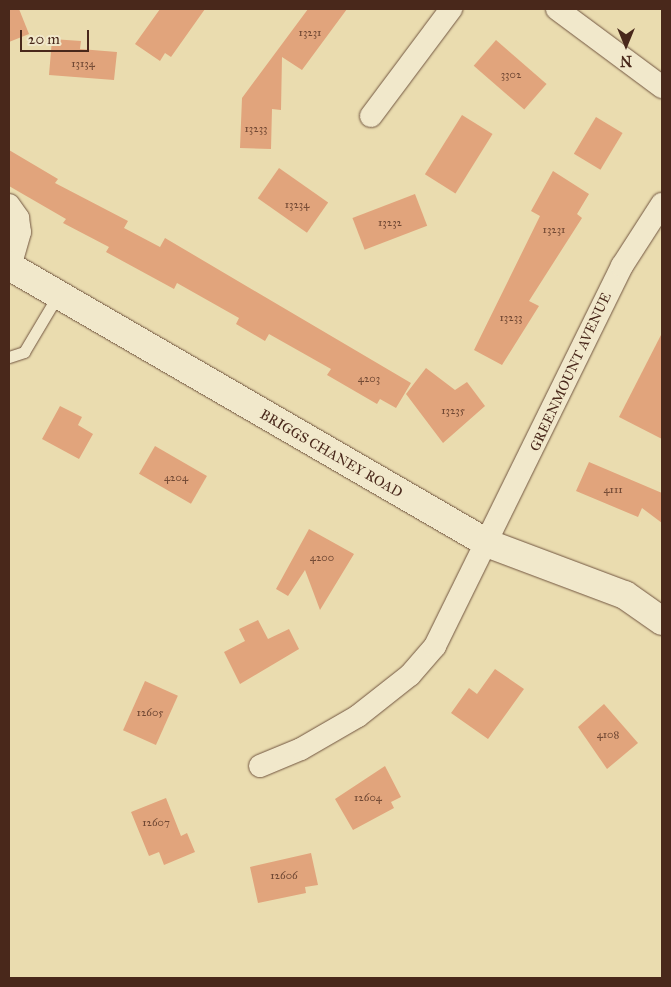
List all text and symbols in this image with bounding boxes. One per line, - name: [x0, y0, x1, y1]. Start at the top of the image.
- scale bar: [22, 20, 91, 52]
- north arrow: [601, 20, 651, 70]
- house number: 13231: [299, 26, 321, 40]
- text: 20 m: [28, 30, 60, 48]
- text: N: [620, 52, 632, 69]
- house number: 13134: [71, 57, 95, 71]
- house number: 3302: [501, 68, 521, 82]
- house number: 13233: [245, 122, 267, 136]
- house number: 13234: [285, 198, 309, 212]
- house number: 13232: [378, 216, 402, 230]
- house number: 13231: [543, 223, 565, 237]
- street label: GREENMOUNT AVENUE: [527, 290, 615, 454]
- house number: 13233: [500, 311, 522, 325]
- house number: 4203: [358, 372, 380, 386]
- house number: 13235: [441, 404, 465, 418]
- street label: BRIGGS CHANEY ROAD: [257, 406, 405, 502]
- house number: 4204: [164, 471, 188, 485]
- house number: 4111: [603, 483, 623, 497]
- house number: 4200: [310, 551, 334, 565]
- house number: 12605: [137, 706, 163, 720]
- house number: 4108: [597, 728, 619, 742]
- house number: 12604: [354, 791, 382, 805]
- house number: 12607: [142, 816, 170, 830]
- house number: 12606: [270, 869, 298, 883]

